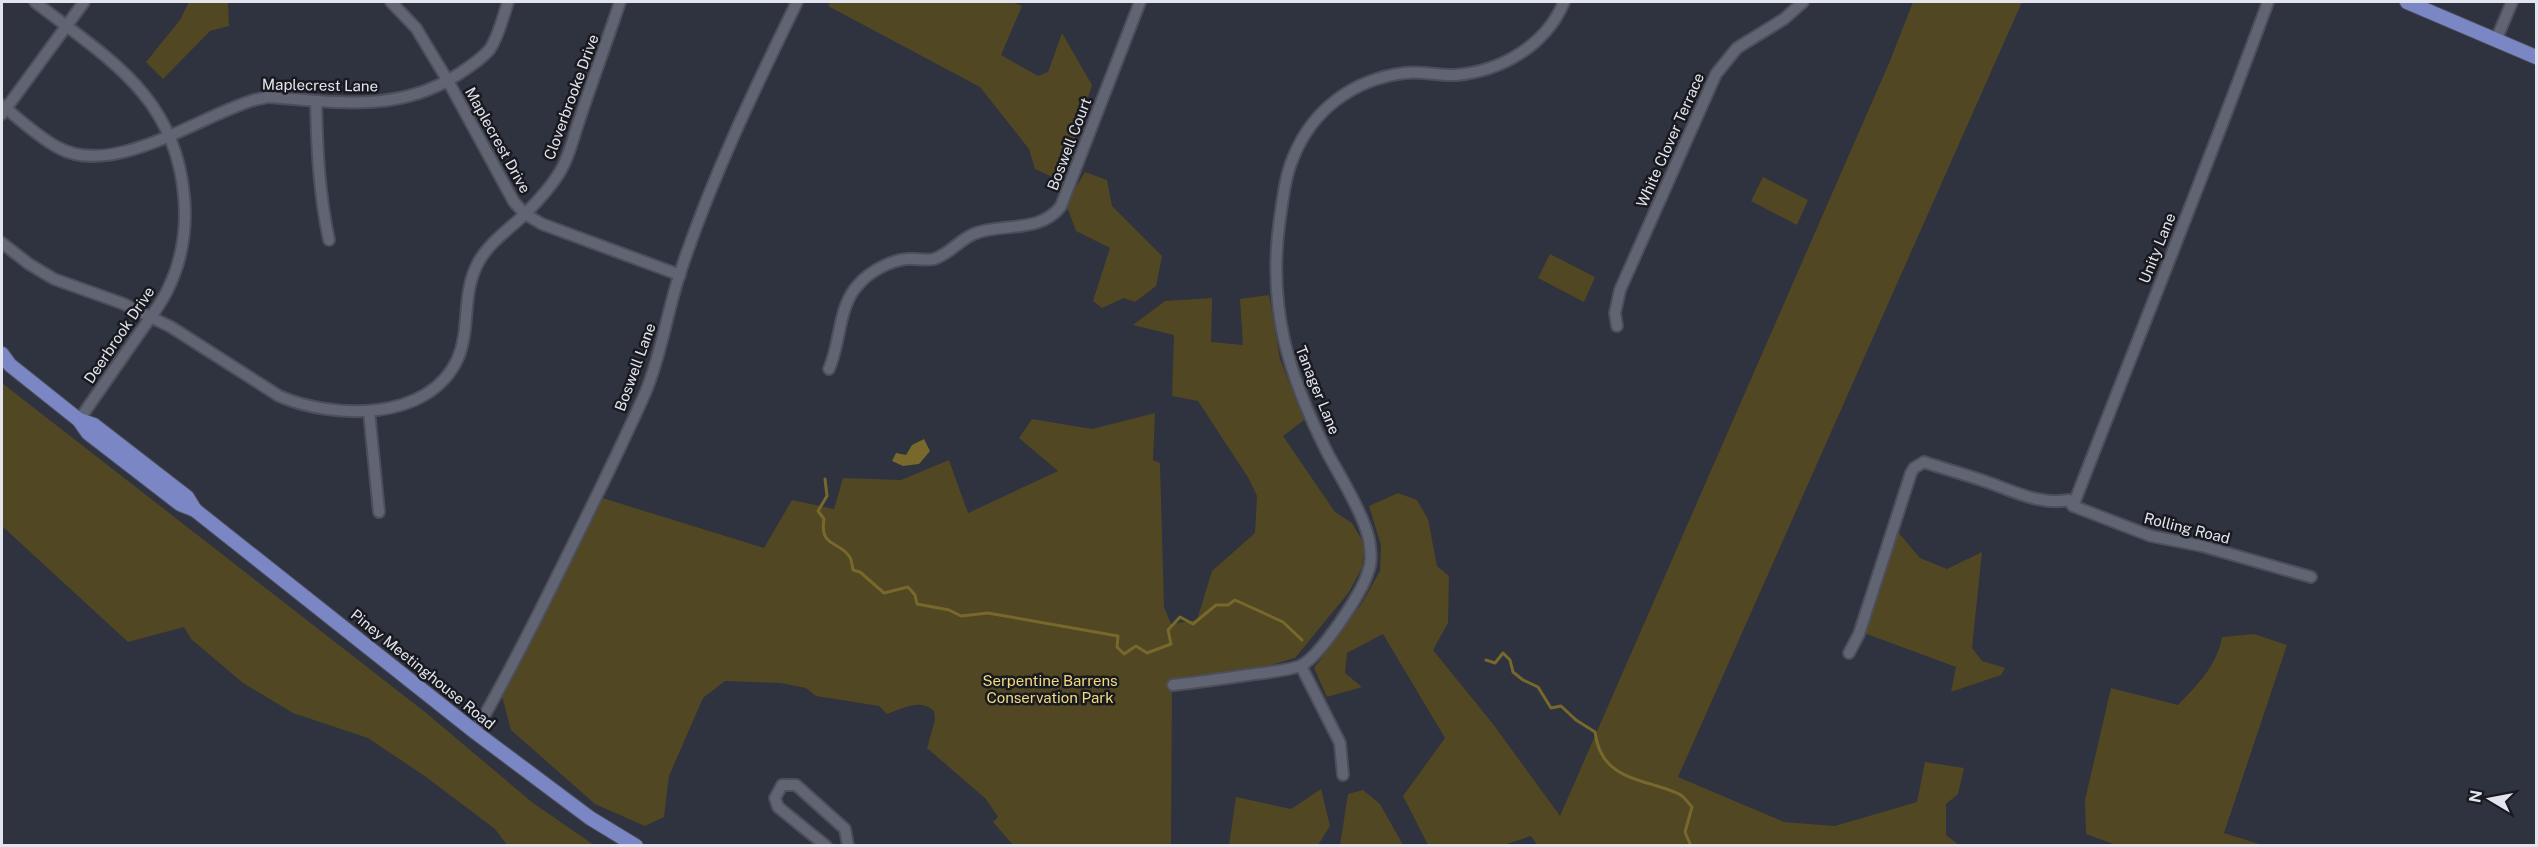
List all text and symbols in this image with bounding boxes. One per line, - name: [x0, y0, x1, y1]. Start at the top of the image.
- street label: Cloverbrooke Drive: [540, 32, 602, 162]
- street label: White Clover Terrace: [1633, 70, 1707, 210]
- street label: Maplecrest Lane: [262, 75, 378, 95]
- street label: Maplecrest Drive: [462, 84, 534, 196]
- street label: Boswell Court: [1044, 95, 1095, 193]
- street label: Unity Lane: [2135, 210, 2179, 286]
- street label: Deerbrook Drive: [80, 283, 158, 387]
- street label: Boswell Lane: [611, 321, 659, 413]
- street label: Tanager Lane: [1292, 343, 1344, 437]
- street label: Rolling Road: [2142, 509, 2232, 547]
- street label: Piney Meetinghouse Road: [348, 606, 498, 732]
- park label: Serpentine Barrens Conservation Park: [982, 672, 1118, 706]
- north arrow: [2460, 769, 2520, 829]
- text: N: [2465, 789, 2486, 804]

